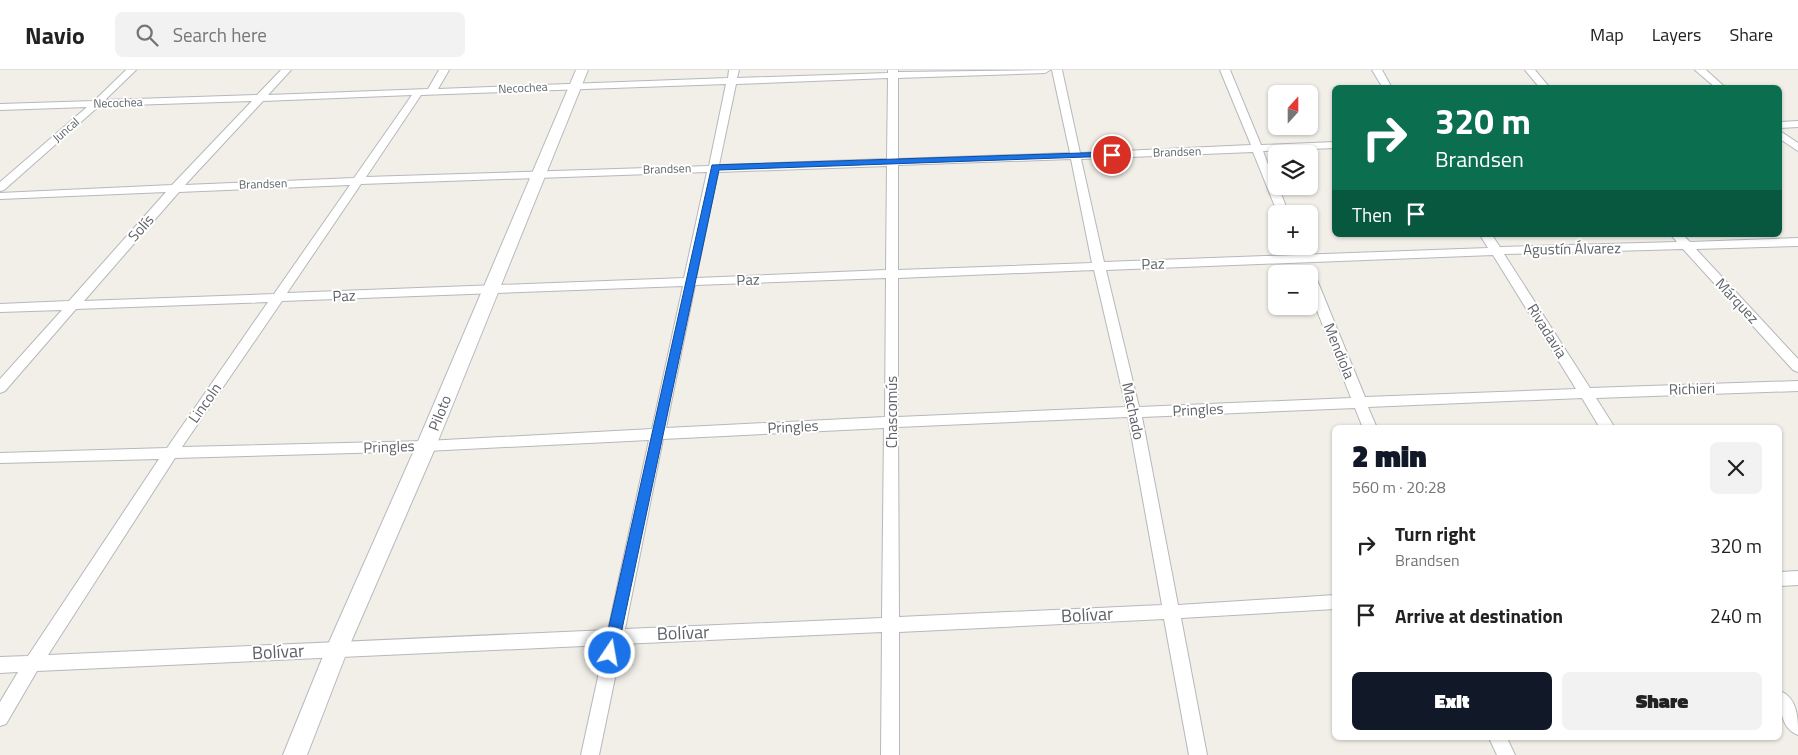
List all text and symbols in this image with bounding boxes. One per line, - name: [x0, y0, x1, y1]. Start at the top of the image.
- search box: [115, 12, 465, 57]
- text: Navio: [25, 17, 85, 53]
- text: Search here: [173, 20, 267, 49]
- icon: search: [133, 21, 161, 49]
- text: Map: [1590, 21, 1624, 48]
- text: Layers: [1652, 21, 1701, 48]
- text: Share: [1729, 21, 1773, 48]
- street label: Necochea: [498, 77, 548, 98]
- north arrow: [1268, 85, 1318, 135]
- map controls: [1268, 85, 1318, 315]
- street label: Necochea: [93, 92, 143, 113]
- text: 320 m: [1435, 94, 1531, 148]
- icon: right: [1352, 105, 1417, 170]
- street label: Juncal: [48, 113, 83, 147]
- pin: [1091, 134, 1133, 176]
- icon: arrive: [1098, 141, 1126, 169]
- street label: Brandsen: [1152, 141, 1202, 162]
- text: Brandsen: [1435, 142, 1524, 176]
- button: layers: [1268, 145, 1318, 195]
- street label: Brandsen: [642, 158, 692, 179]
- street label: Brandsen: [238, 173, 288, 194]
- text: Then: [1352, 200, 1392, 229]
- icon: arrive: [1402, 200, 1430, 228]
- button: +: [1268, 205, 1318, 255]
- street label: Solís: [122, 209, 159, 246]
- street label: Agustín Álvarez: [1523, 236, 1621, 261]
- street label: Paz: [1141, 252, 1165, 275]
- button: −: [1268, 265, 1318, 315]
- street label: Paz: [736, 268, 760, 291]
- street label: Márquez: [1710, 273, 1765, 329]
- street label: Paz: [332, 283, 356, 308]
- street label: Rivadavia: [1522, 299, 1573, 363]
- street label: Mendiola: [1318, 319, 1361, 383]
- street label: Chascomús: [880, 376, 903, 448]
- street label: Richieri: [1668, 376, 1716, 401]
- street label: Lincoln: [182, 378, 227, 428]
- street label: Machado: [1116, 380, 1151, 442]
- street label: Piloto: [422, 391, 457, 434]
- street label: Pringles: [1172, 397, 1224, 422]
- street label: Pringles: [767, 414, 819, 439]
- text: 2 min: [1352, 433, 1427, 479]
- street label: Pringles: [363, 434, 415, 459]
- button: close: [1710, 442, 1762, 494]
- text: 560 m · 20:28: [1352, 475, 1446, 499]
- text: Turn right: [1395, 519, 1476, 548]
- icon: right: [1352, 531, 1380, 559]
- text: 320 m: [1710, 531, 1762, 560]
- text: Brandsen: [1395, 548, 1460, 572]
- street label: Bolívar: [1060, 600, 1114, 629]
- icon: arrive: [1352, 601, 1380, 629]
- text: Arrive at destination: [1395, 601, 1563, 630]
- text: 240 m: [1710, 601, 1762, 630]
- street label: Bolívar: [656, 618, 710, 647]
- position arrow: [583, 626, 635, 678]
- street label: Bolívar: [251, 637, 305, 666]
- button: Exit: [1352, 672, 1552, 730]
- button: Share: [1562, 672, 1762, 730]

